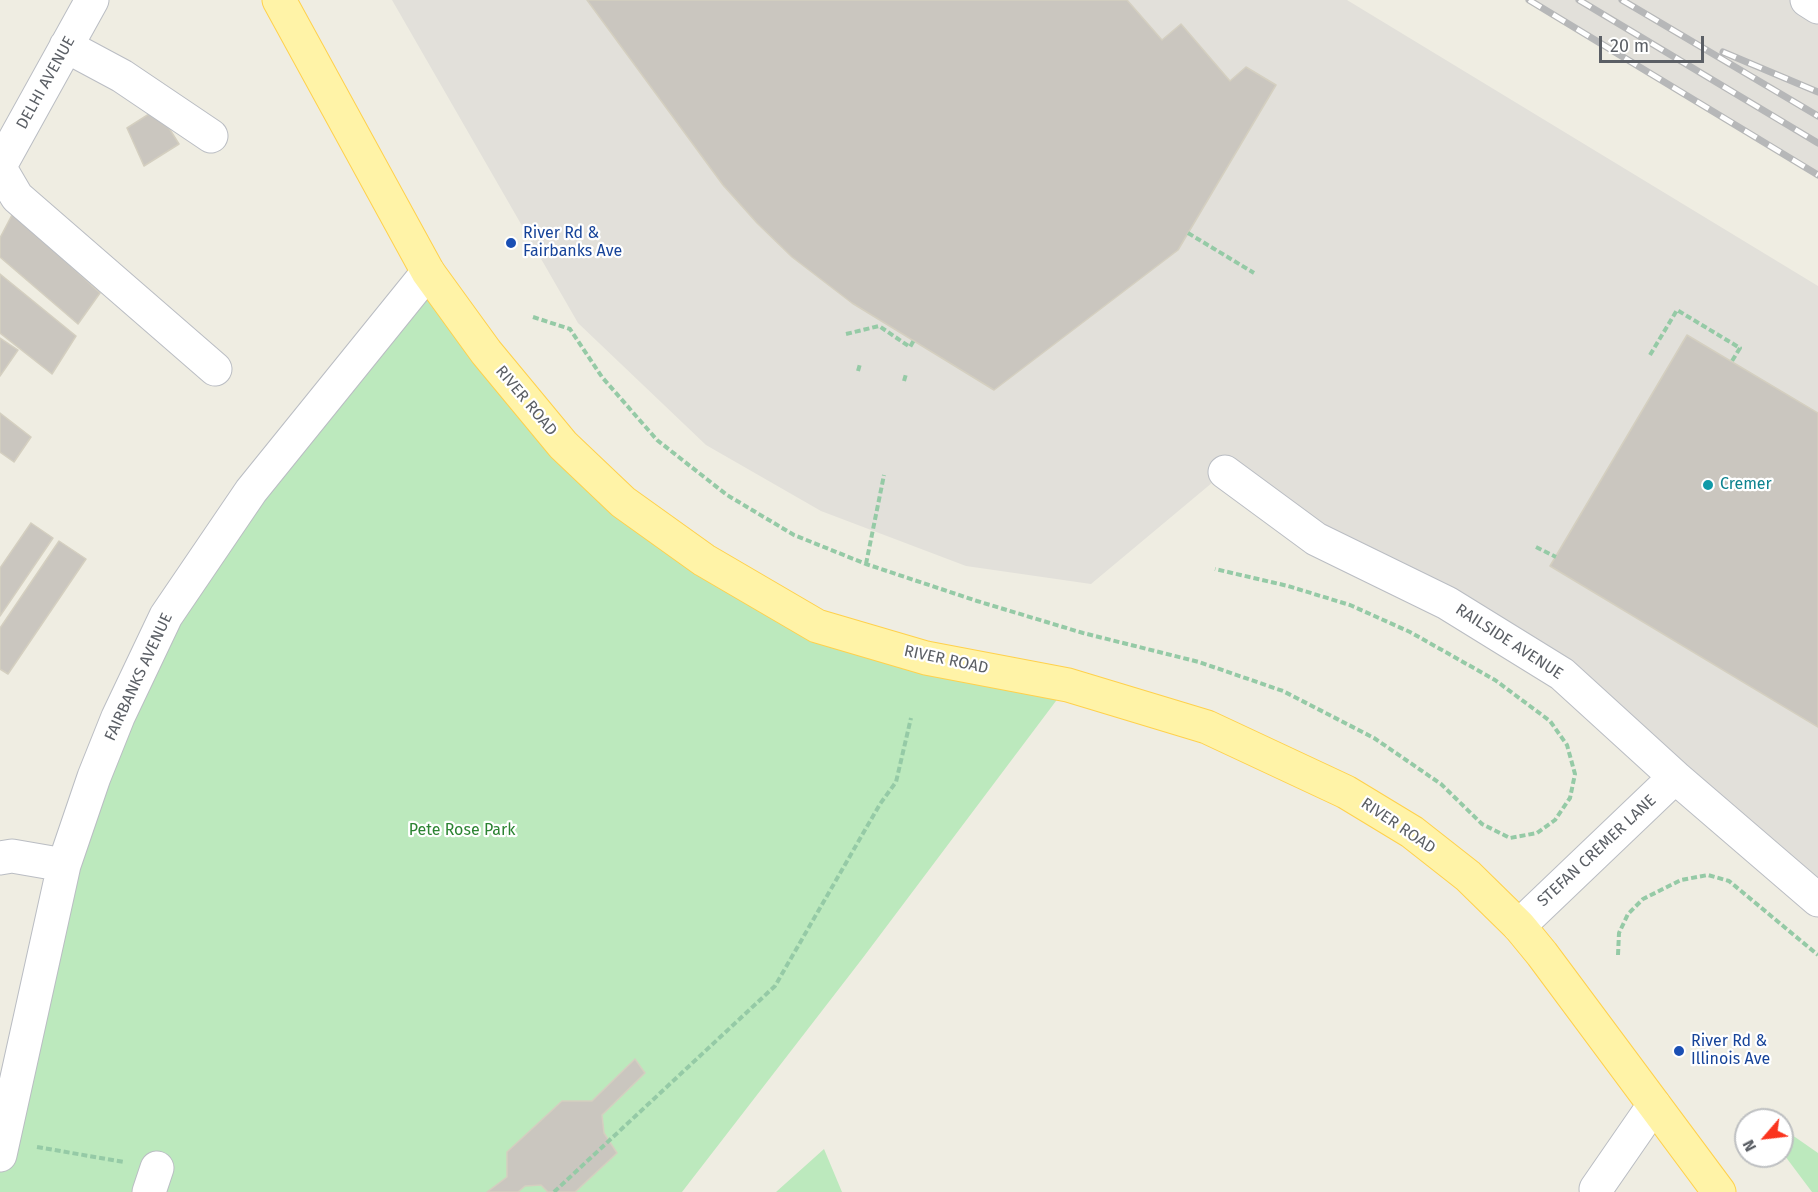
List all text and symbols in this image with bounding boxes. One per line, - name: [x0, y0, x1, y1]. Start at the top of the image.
- scale bar: [1602, 24, 1707, 62]
- street label: DELHI AVENUE: [13, 33, 79, 133]
- text: 20 m: [1610, 35, 1649, 57]
- place label: River Rd & Fairbanks Ave: [523, 224, 622, 262]
- marker: River Rd & Fairbanks Ave: [504, 236, 518, 250]
- street label: RIVER ROAD: [491, 362, 561, 440]
- place label: Cremer: [1720, 475, 1772, 495]
- marker: Cremer: [1701, 478, 1715, 492]
- street label: RAILSIDE AVENUE: [1452, 600, 1566, 684]
- street label: FAIRBANKS AVENUE: [101, 610, 177, 744]
- street label: RIVER ROAD: [902, 642, 990, 678]
- street label: STEFAN CREMER LANE: [1534, 791, 1660, 911]
- street label: RIVER ROAD: [1357, 794, 1439, 858]
- park label: Pete Rose Park: [409, 821, 515, 841]
- place label: River Rd & Illinois Ave: [1691, 1032, 1770, 1070]
- marker: River Rd & Illinois Ave: [1672, 1044, 1686, 1058]
- north arrow: [1734, 1108, 1794, 1168]
- text: N: [1739, 1137, 1760, 1155]

